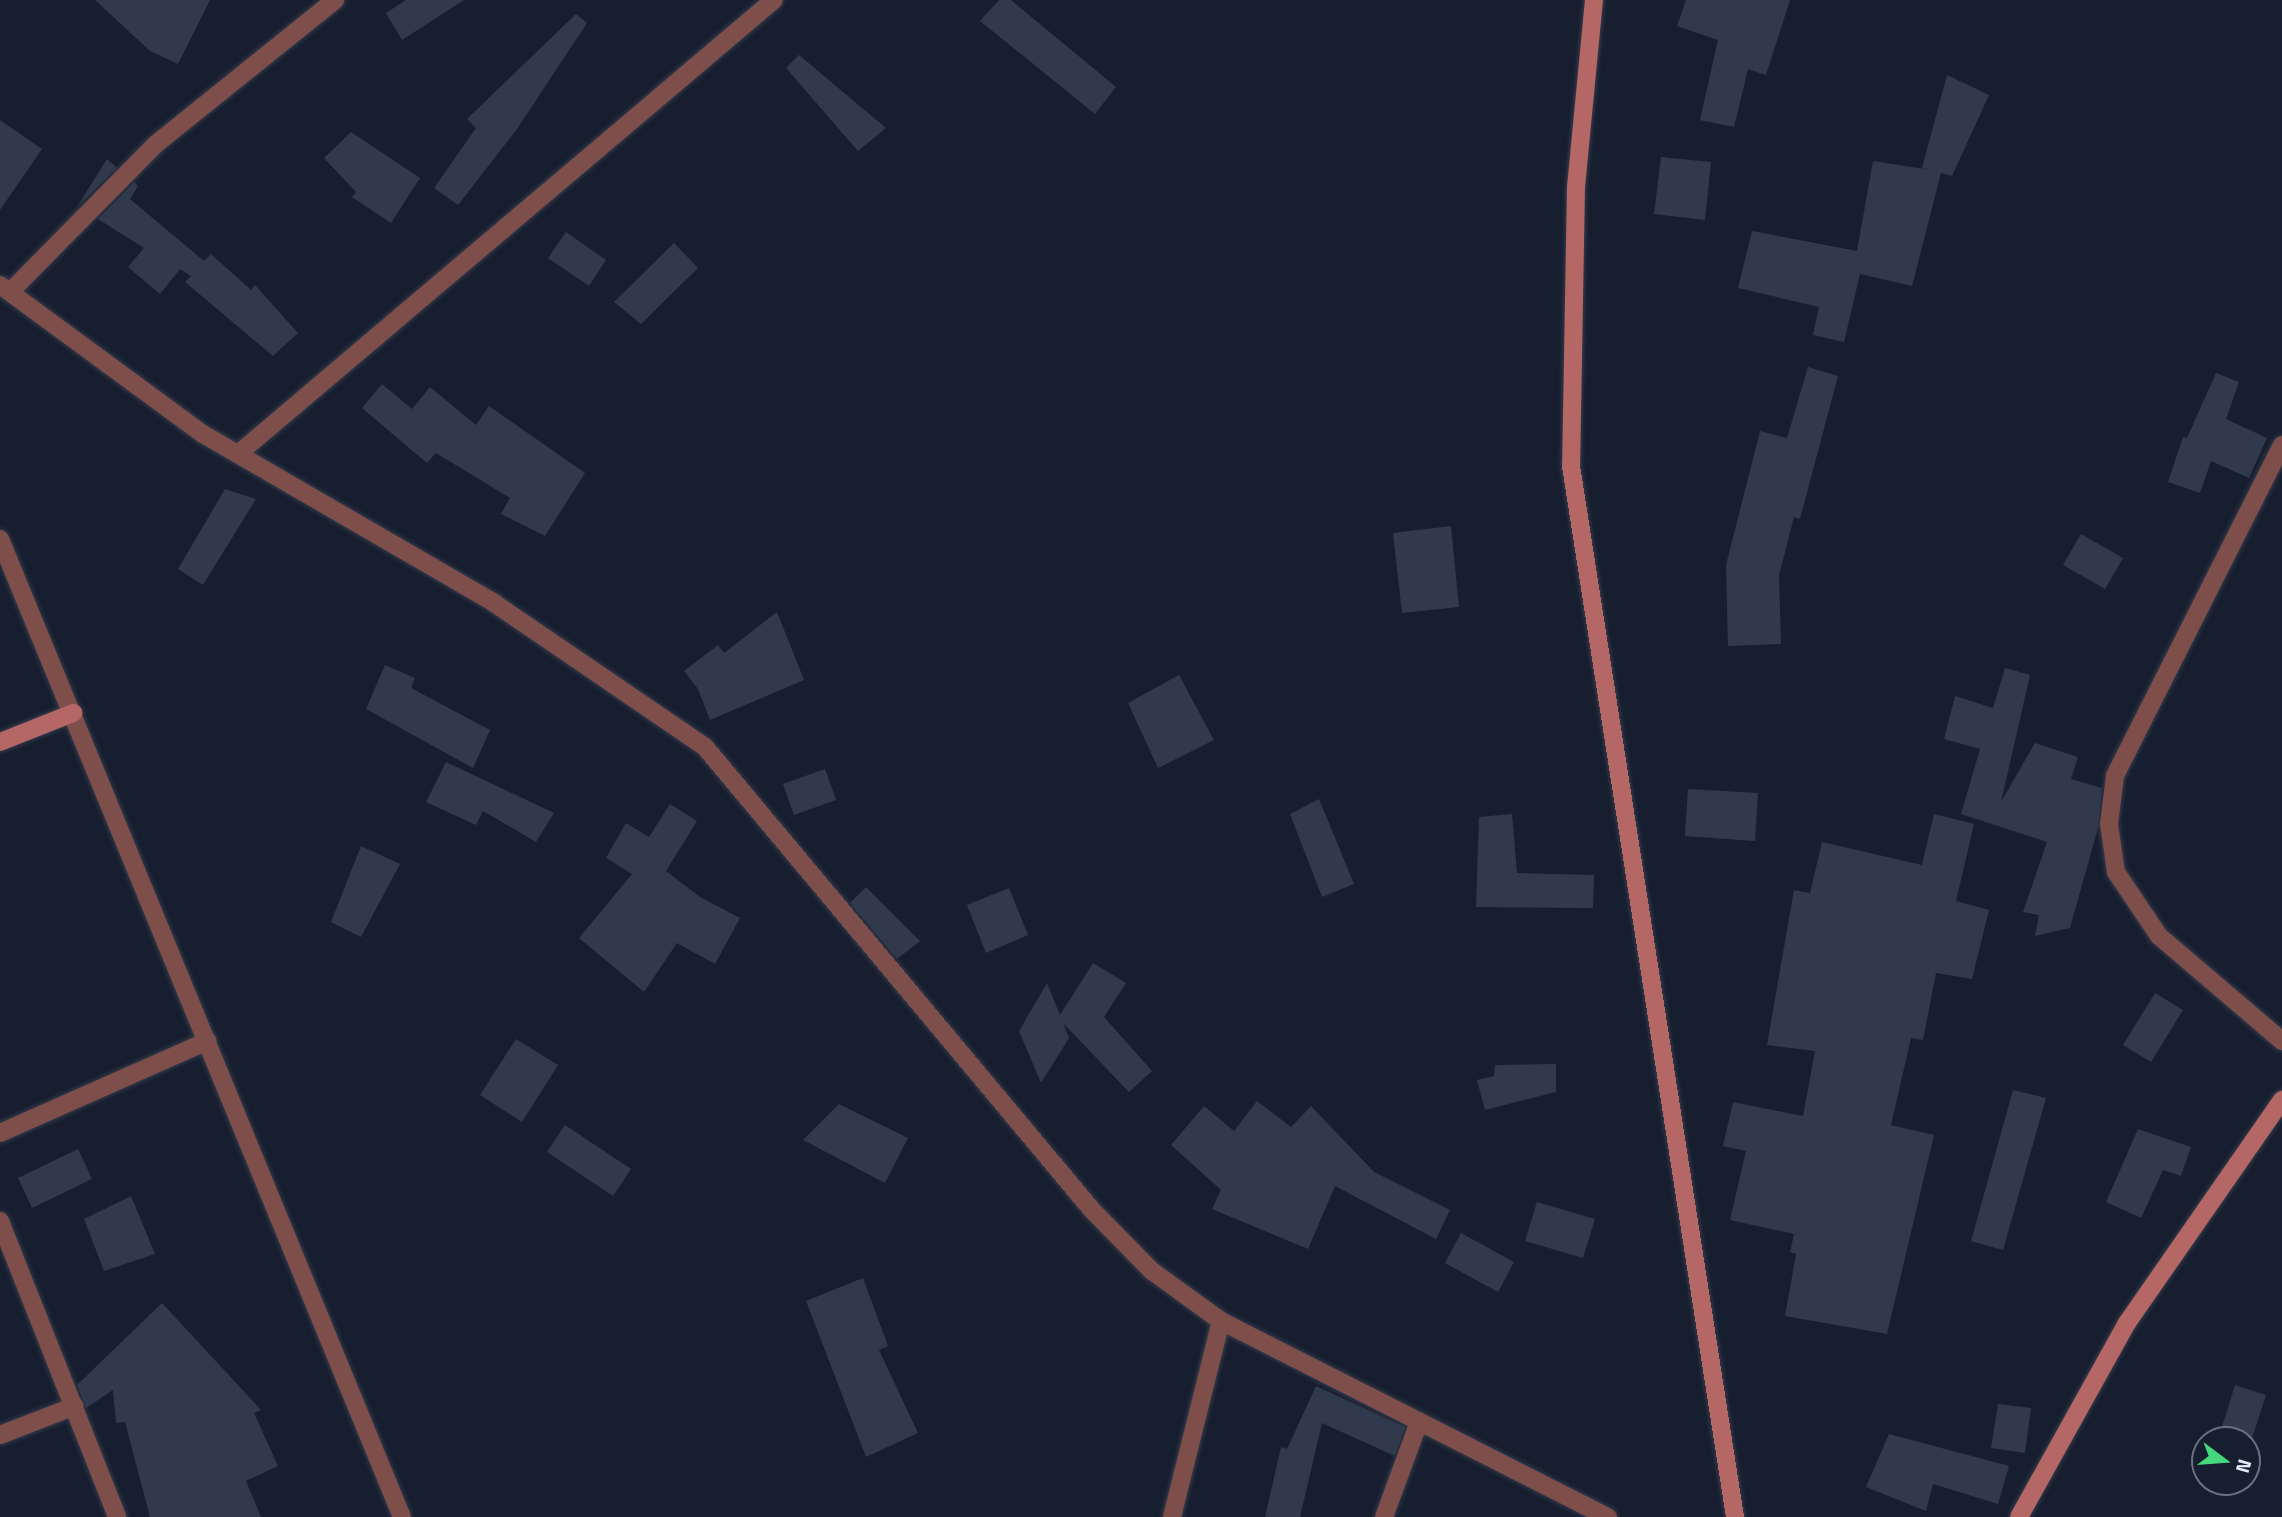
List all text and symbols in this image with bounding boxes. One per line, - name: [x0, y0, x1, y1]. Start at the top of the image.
- north arrow: [2191, 1426, 2261, 1496]
- text: N: [2229, 1456, 2261, 1477]

